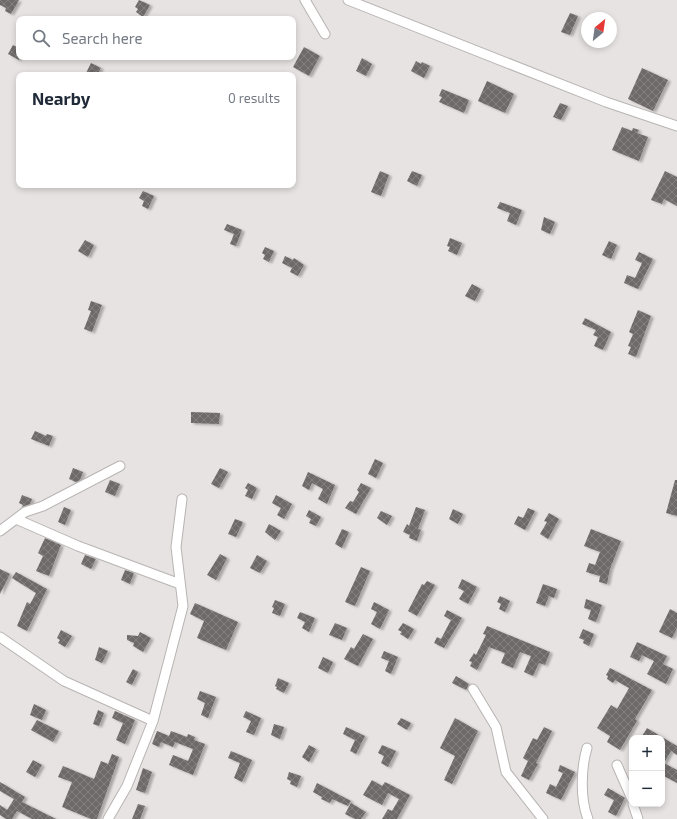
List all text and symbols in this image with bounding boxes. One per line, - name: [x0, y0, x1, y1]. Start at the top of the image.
- north arrow: [581, 12, 617, 48]
- search box: [16, 16, 296, 60]
- icon: search: [30, 27, 52, 49]
- text: Search here: [62, 29, 143, 47]
- text: Nearby: [32, 88, 90, 108]
- text: 0 results: [228, 90, 280, 106]
- map controls: [629, 735, 665, 807]
- button: +: [629, 735, 665, 771]
- button: −: [629, 771, 665, 807]

